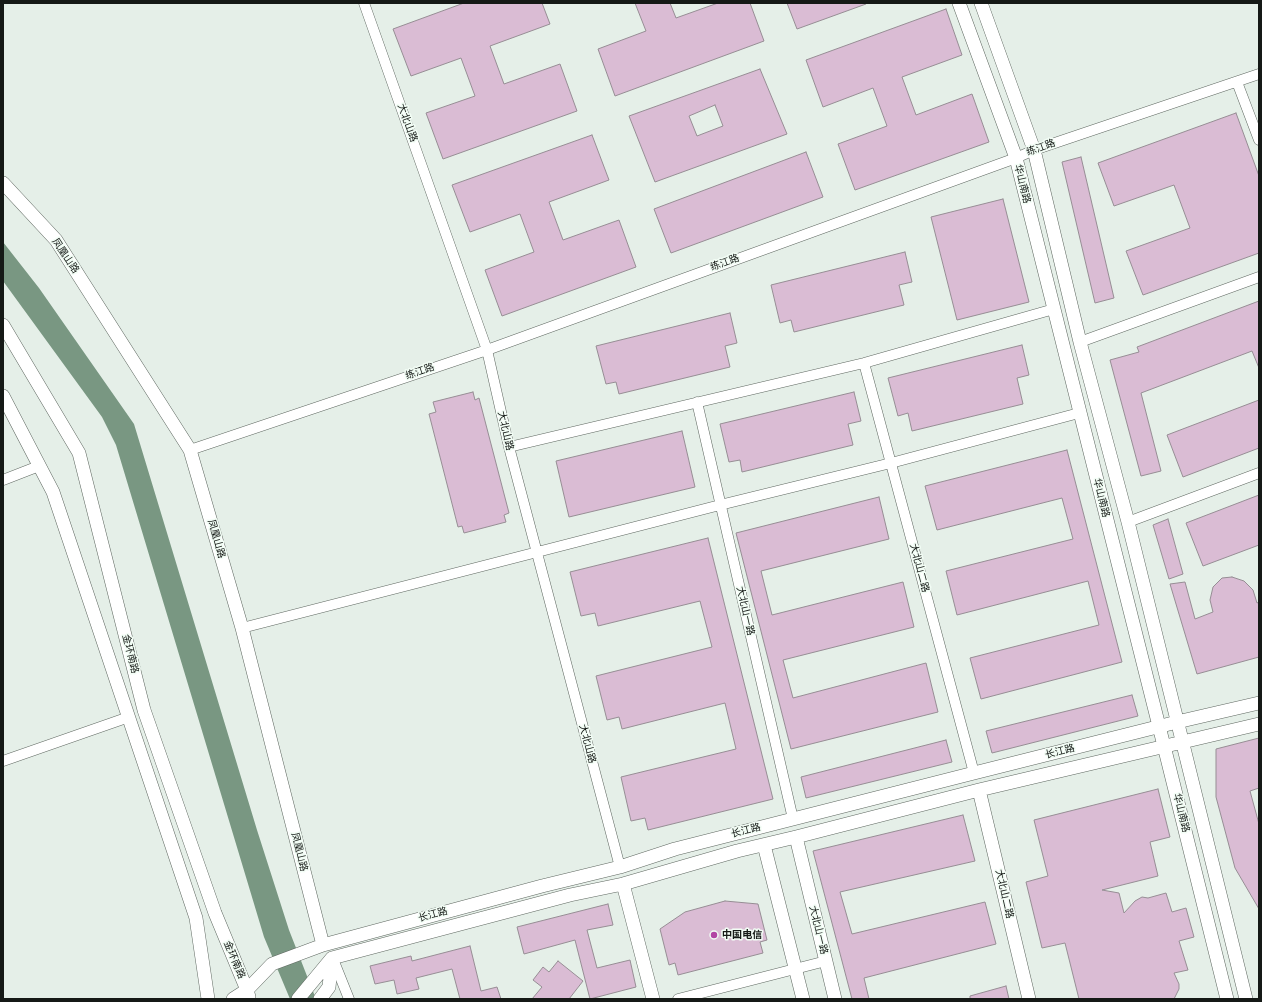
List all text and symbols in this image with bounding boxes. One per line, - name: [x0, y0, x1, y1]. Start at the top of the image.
- street label: 大北山路: [395, 102, 419, 144]
- street label: 练江路: [1025, 137, 1057, 159]
- street label: 华山南路: [1011, 163, 1033, 205]
- street label: 凤凰山路: [49, 236, 81, 276]
- street label: 练江路: [709, 252, 741, 274]
- street label: 练江路: [404, 361, 436, 383]
- street label: 大北山路: [495, 410, 515, 452]
- street label: 华山南路: [1090, 477, 1112, 519]
- street label: 凤凰山路: [205, 518, 227, 560]
- street label: 大北山二路: [907, 542, 931, 594]
- street label: 大北山一路: [734, 585, 756, 637]
- street label: 金环南路: [119, 633, 141, 675]
- street label: 大北山路: [576, 723, 598, 765]
- street label: 长江路: [1044, 743, 1076, 761]
- street label: 华山南路: [1170, 792, 1192, 834]
- street label: 长江路: [730, 822, 762, 840]
- street label: 凤凰山路: [288, 831, 310, 873]
- street label: 大北山二路: [993, 868, 1015, 920]
- street label: 大北山一路: [806, 904, 830, 956]
- street label: 长江路: [417, 905, 449, 925]
- place label: 中国电信: [722, 929, 762, 941]
- marker: 中国电信: [709, 930, 719, 940]
- street label: 金环南路: [221, 939, 247, 981]

